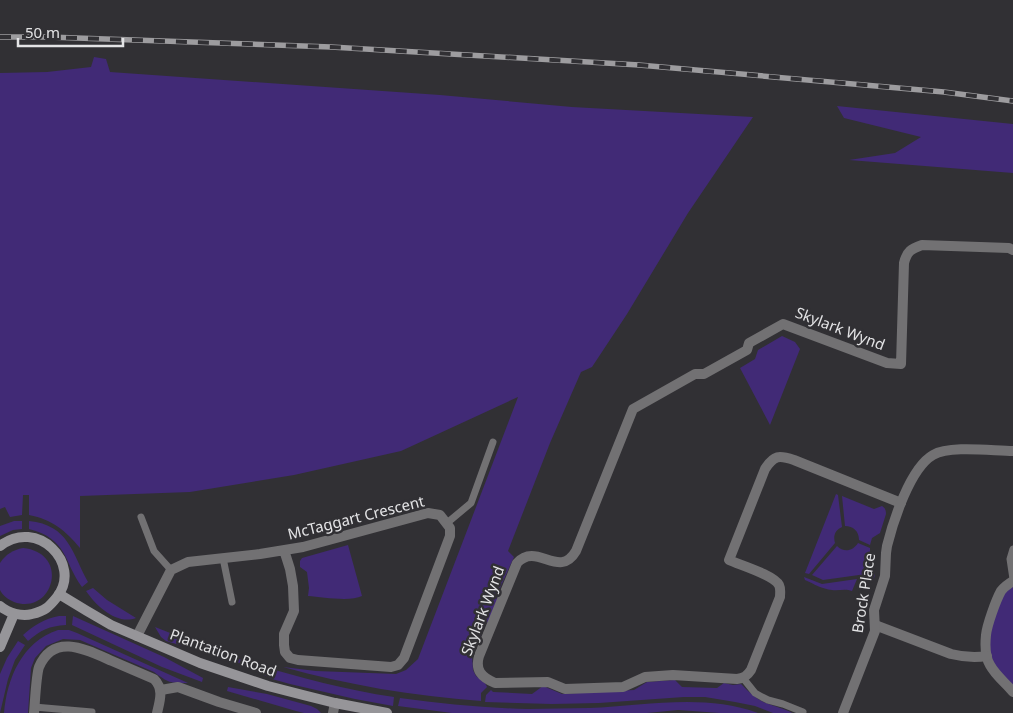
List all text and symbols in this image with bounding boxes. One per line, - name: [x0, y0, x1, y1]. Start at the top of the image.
- scale bar: [18, 15, 122, 47]
- text: 50 m: [25, 22, 60, 42]
- street label: Skylark Wynd: [793, 302, 888, 354]
- street label: McTaggart Crescent: [285, 490, 427, 544]
- street label: Brock Place: [847, 551, 879, 634]
- street label: Skylark Wynd: [456, 563, 508, 658]
- street label: Plantation Road: [167, 624, 279, 681]

